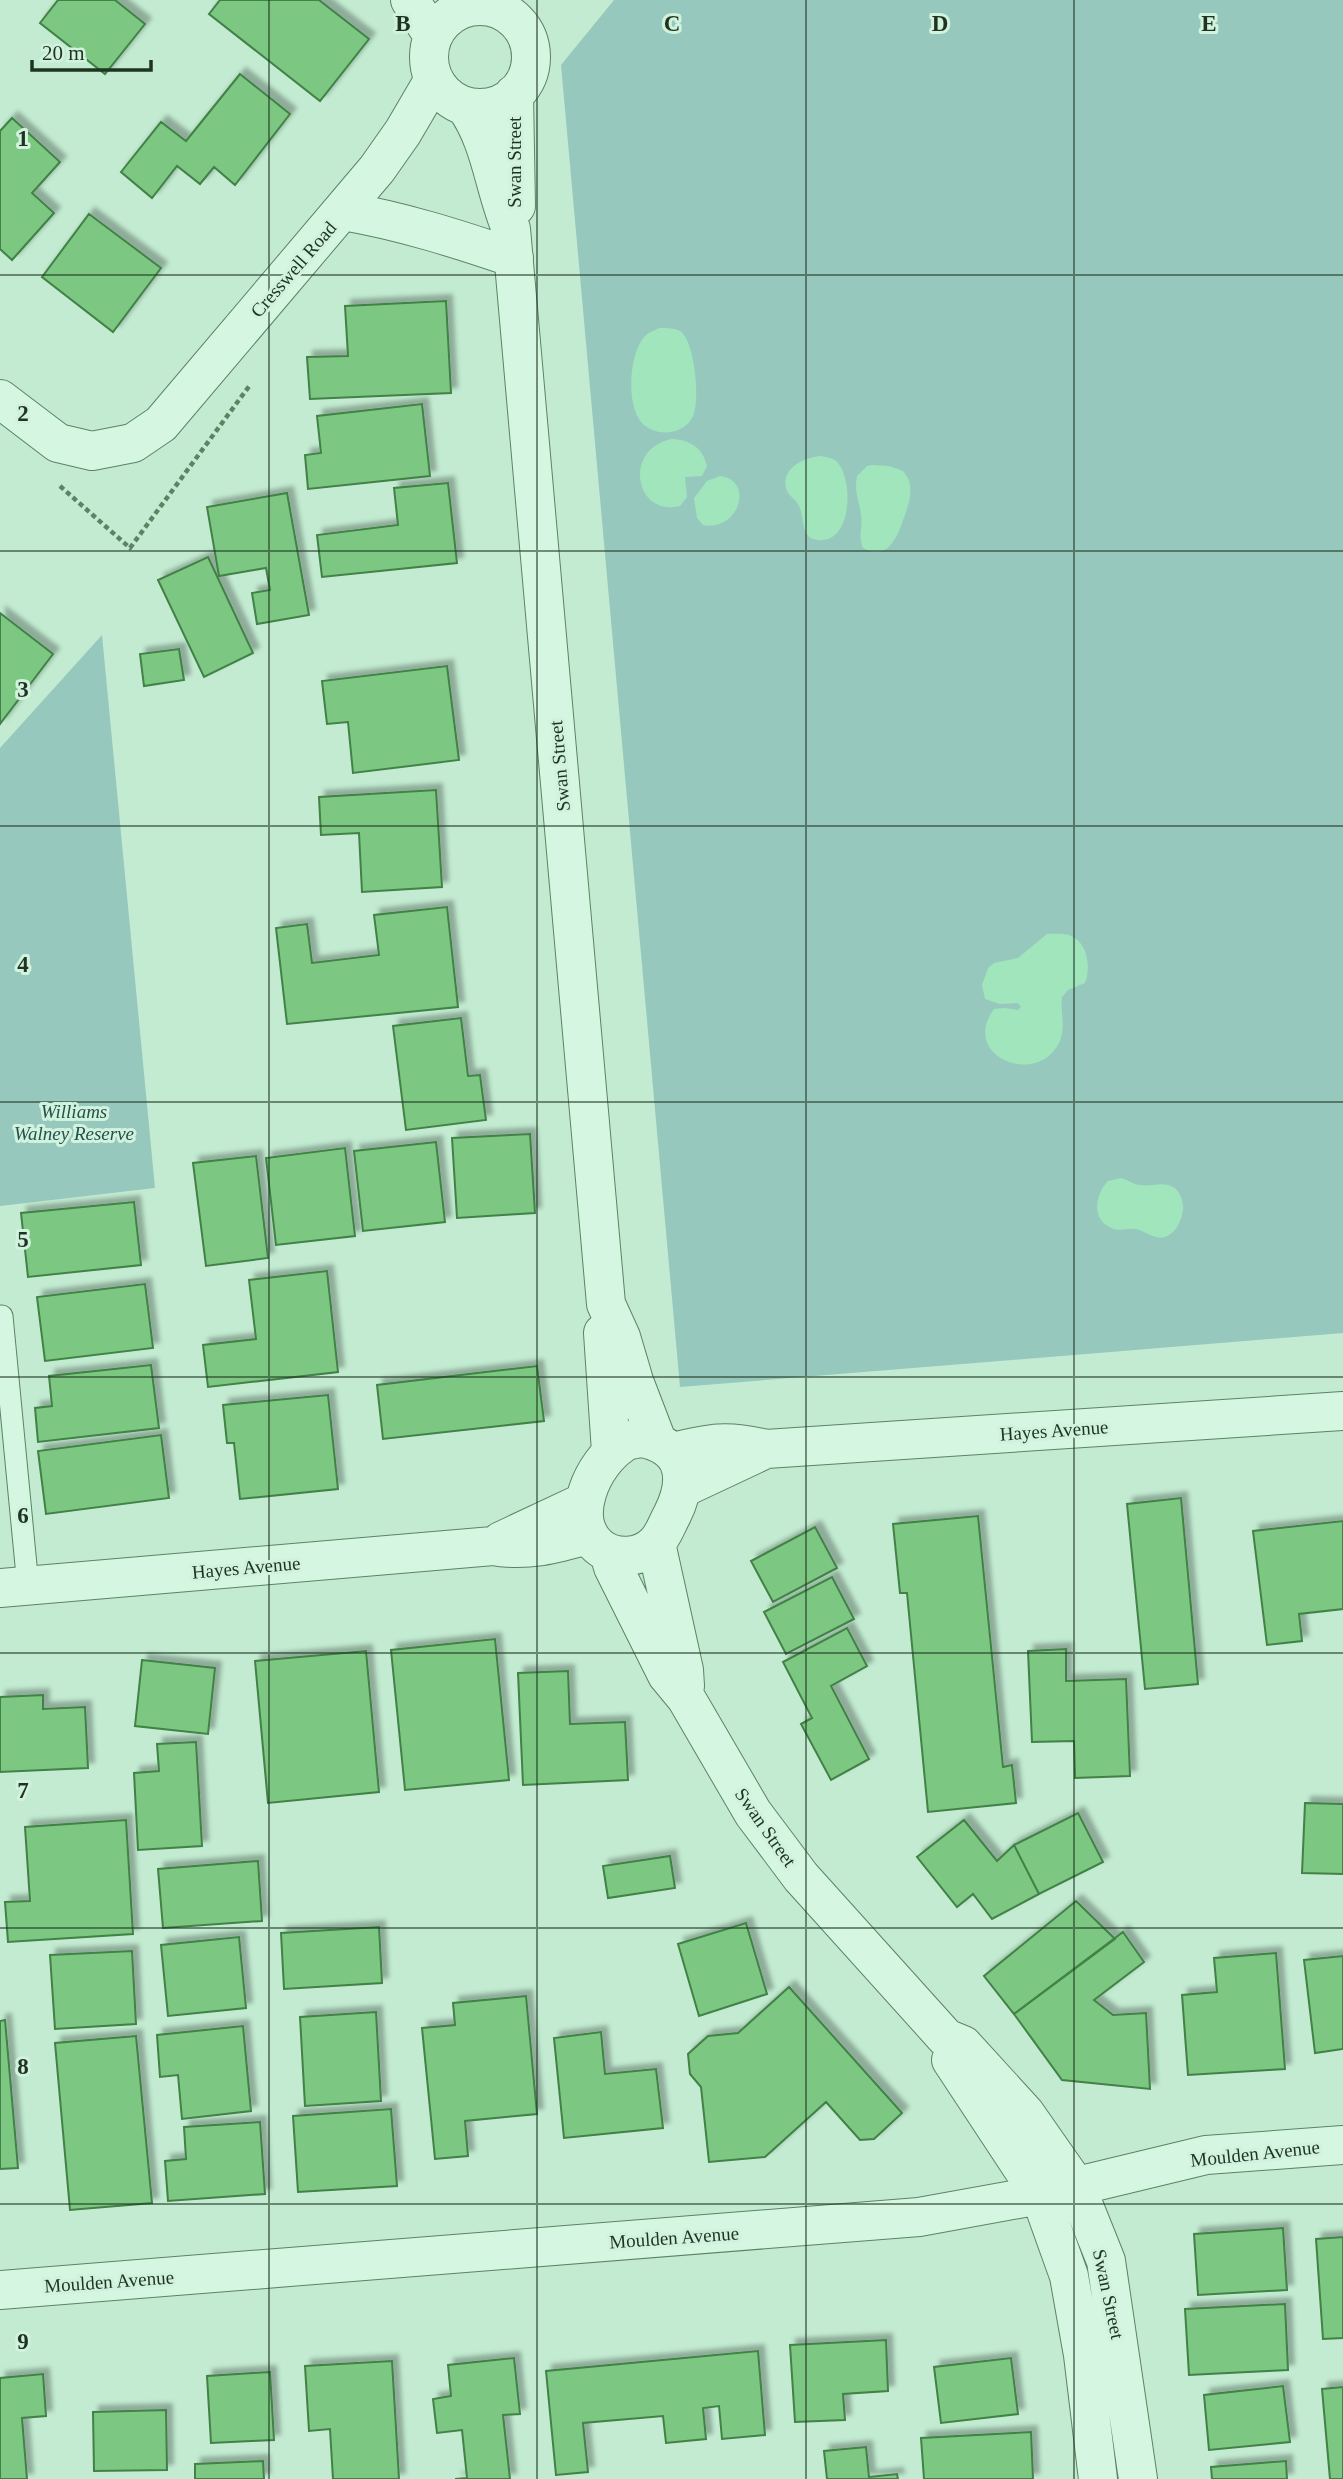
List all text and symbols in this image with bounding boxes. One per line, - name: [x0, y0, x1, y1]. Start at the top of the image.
- text: B: [395, 11, 411, 36]
- text: C: [664, 11, 680, 36]
- text: D: [932, 11, 948, 36]
- text: E: [1201, 11, 1217, 36]
- scale bar: [32, 28, 150, 72]
- text: 20 m: [42, 41, 85, 65]
- street label: Swan Street: [504, 116, 525, 208]
- text: 1: [17, 126, 29, 151]
- street label: Cresswell Road: [246, 217, 341, 321]
- text: 2: [17, 401, 29, 426]
- text: 3: [17, 677, 29, 702]
- street label: Swan Street: [545, 719, 574, 812]
- text: 4: [17, 952, 29, 977]
- park label: Williams Walney Reserve: [14, 1101, 134, 1144]
- text: 5: [17, 1227, 29, 1252]
- street label: Hayes Avenue: [999, 1416, 1109, 1445]
- text: 6: [17, 1503, 29, 1528]
- street label: Hayes Avenue: [191, 1552, 301, 1583]
- text: 7: [17, 1778, 29, 1803]
- street label: Swan Street: [731, 1784, 801, 1871]
- text: 8: [17, 2054, 29, 2079]
- street label: Moulden Avenue: [1189, 2136, 1321, 2171]
- street label: Moulden Avenue: [608, 2222, 740, 2253]
- street label: Swan Street: [1089, 2247, 1128, 2342]
- street label: Moulden Avenue: [43, 2266, 175, 2297]
- text: 9: [17, 2329, 29, 2354]

